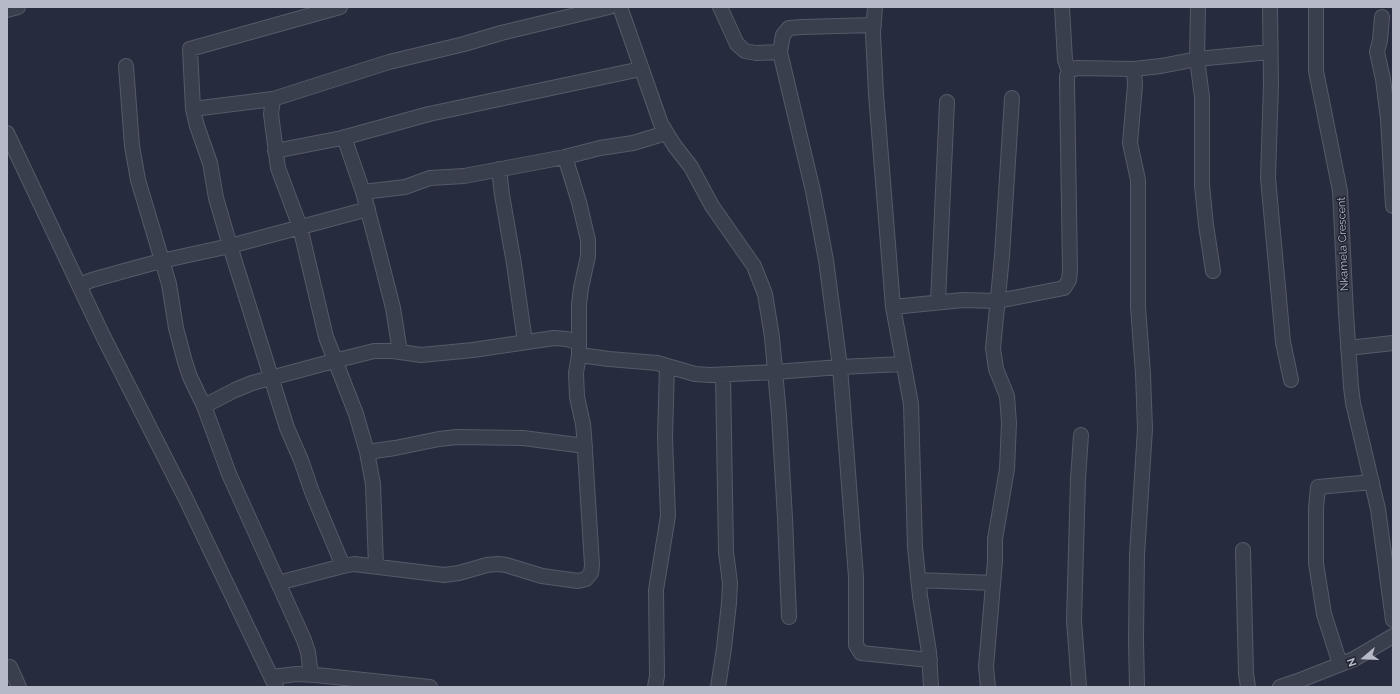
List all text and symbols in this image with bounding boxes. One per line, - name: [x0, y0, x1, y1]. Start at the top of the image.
- street label: Nkamela Crescent: [1335, 197, 1351, 291]
- north arrow: [1344, 638, 1384, 678]
- text: N: [1345, 656, 1360, 668]

